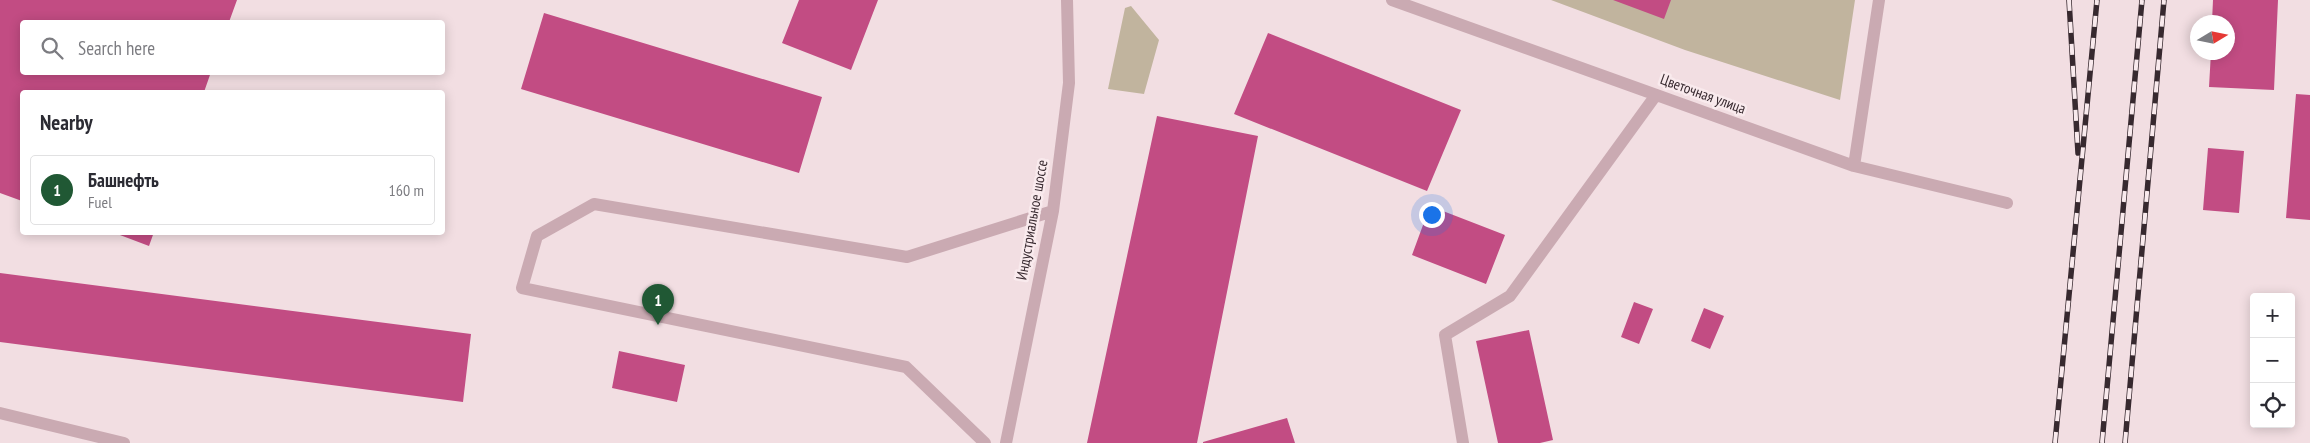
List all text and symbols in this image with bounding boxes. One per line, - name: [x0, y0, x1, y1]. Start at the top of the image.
- north arrow: [2190, 15, 2235, 60]
- search box: [20, 20, 445, 75]
- icon: search: [38, 34, 66, 62]
- text: Search here: [78, 36, 155, 60]
- street label: Цветочная улица: [1658, 69, 1749, 118]
- text: Nearby: [40, 109, 93, 136]
- street label: Индустриальное шоссе: [1012, 158, 1051, 282]
- text: Башнефть: [88, 168, 159, 192]
- text: 1: [53, 180, 61, 200]
- text: 160 m: [389, 180, 424, 200]
- text: Fuel: [88, 192, 112, 212]
- your location: [1419, 202, 1445, 228]
- pin: 1: [642, 284, 674, 325]
- map controls: [2250, 293, 2295, 428]
- button: +: [2250, 293, 2295, 338]
- button: −: [2250, 338, 2295, 383]
- button: locate: [2250, 383, 2295, 428]

